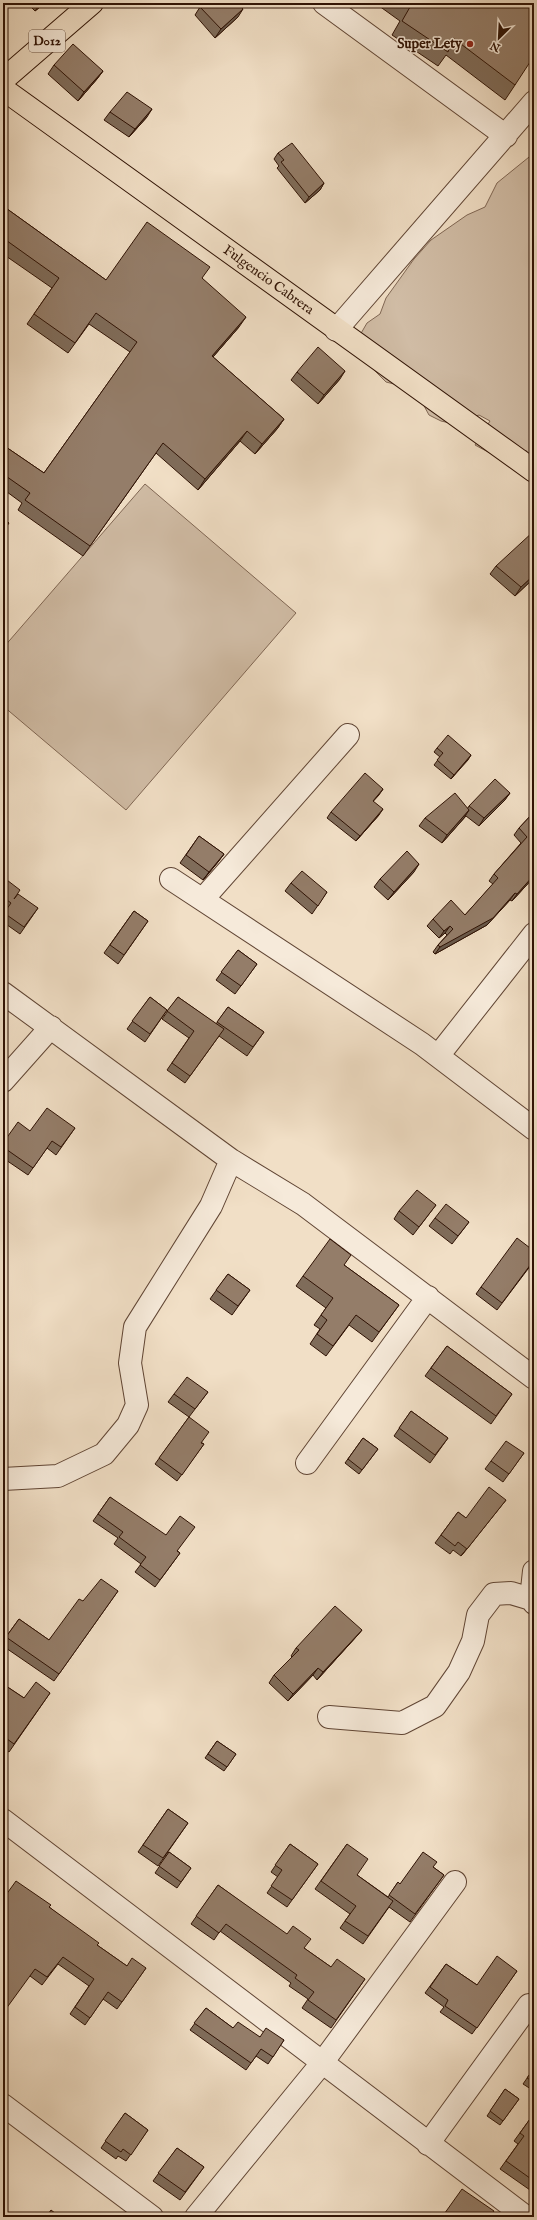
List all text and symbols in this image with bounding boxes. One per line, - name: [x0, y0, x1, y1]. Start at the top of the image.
- north arrow: [479, 18, 519, 58]
- road number: D012: [29, 30, 65, 52]
- place label: Super Lety: [397, 35, 463, 53]
- text: N: [488, 38, 503, 55]
- marker: Super Lety: [465, 39, 475, 49]
- street label: Fulgencio Cabrera: [219, 241, 318, 319]

